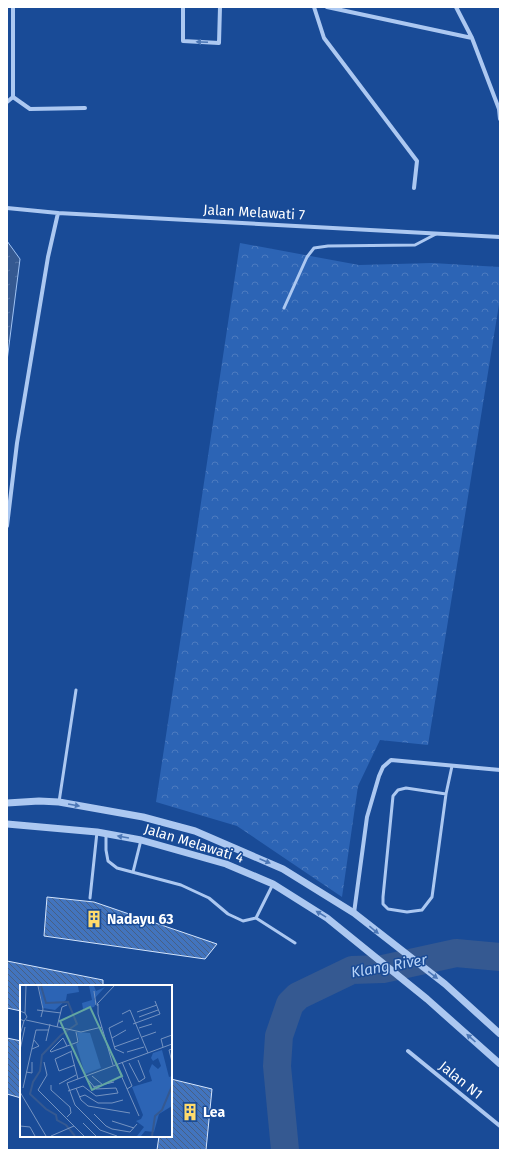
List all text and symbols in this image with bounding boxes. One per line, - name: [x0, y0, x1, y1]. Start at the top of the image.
- one-way arrow: [196, 39, 208, 46]
- street label: Jalan Melawati 7: [203, 201, 305, 224]
- one-way arrow: [68, 802, 80, 808]
- street label: Jalan Melawati 4: [142, 820, 246, 867]
- one-way arrow: [117, 834, 129, 840]
- one-way arrow: [259, 858, 270, 864]
- building icon: Nadayu 63: [84, 909, 104, 929]
- one-way arrow: [315, 910, 327, 917]
- place label: Nadayu 63: [107, 911, 173, 928]
- one-way arrow: [369, 926, 380, 935]
- water label: Klang River: [350, 950, 430, 982]
- one-way arrow: [427, 971, 438, 980]
- inset map: [20, 985, 172, 1137]
- one-way arrow: [466, 1034, 476, 1043]
- street label: Jalan N1: [436, 1058, 486, 1103]
- building icon: Lea: [180, 1102, 200, 1122]
- place label: Lea: [203, 1104, 225, 1121]

